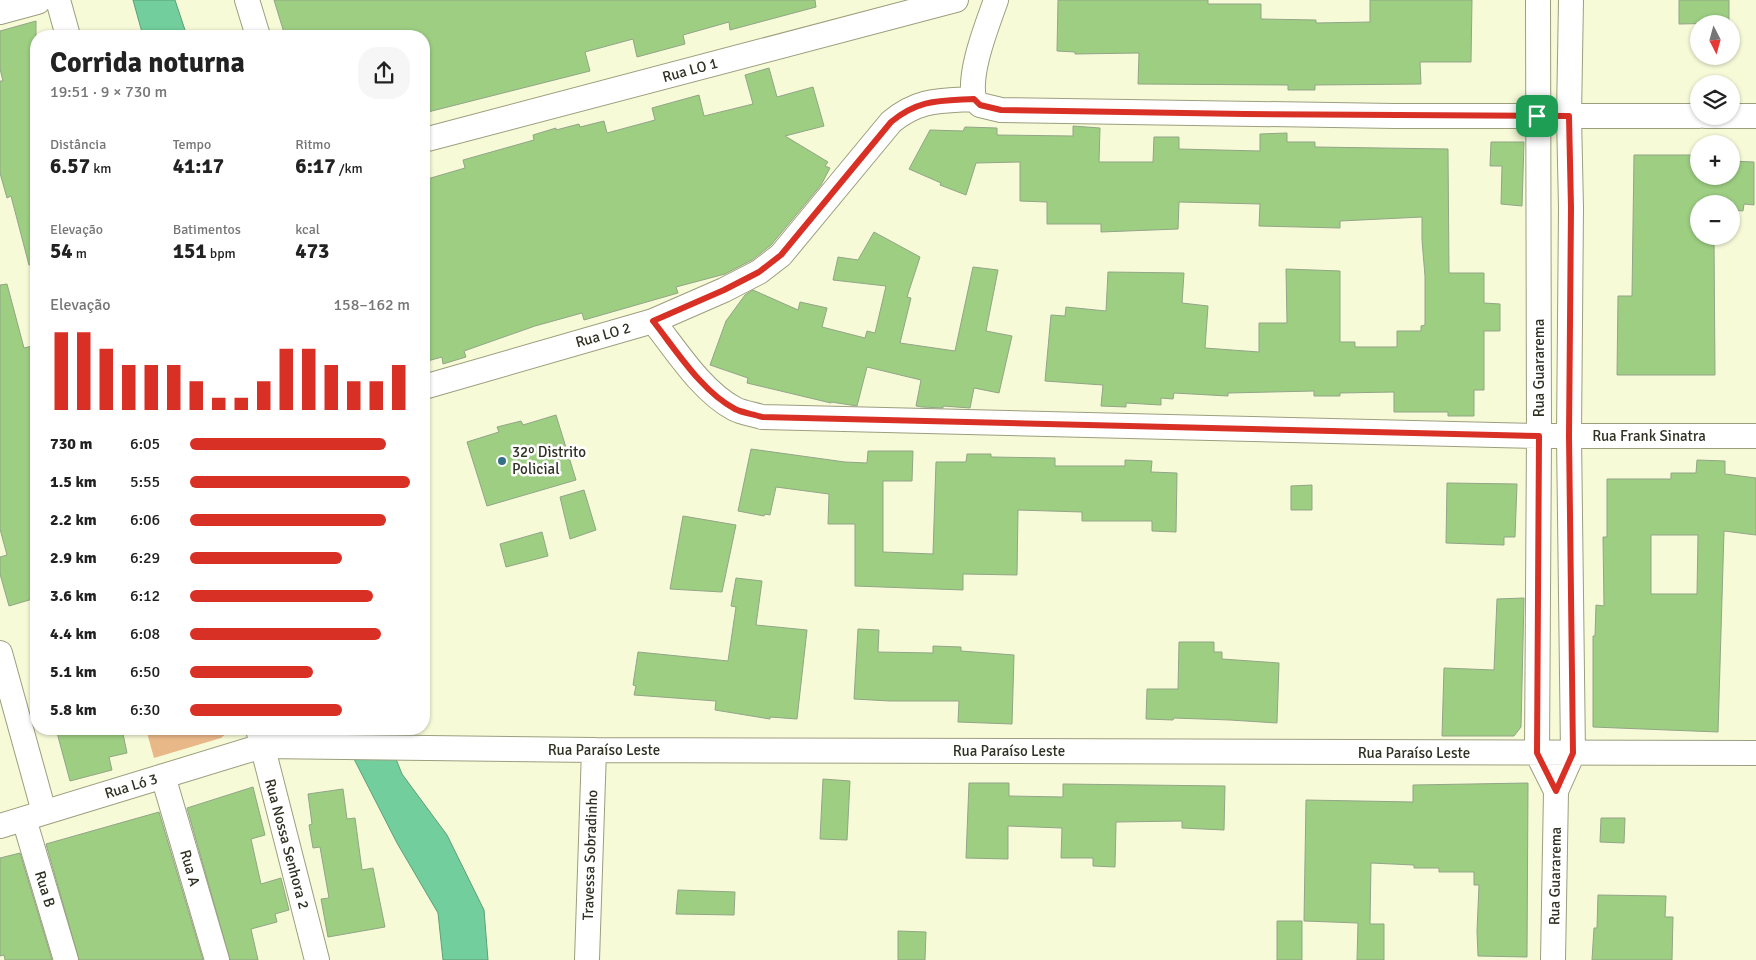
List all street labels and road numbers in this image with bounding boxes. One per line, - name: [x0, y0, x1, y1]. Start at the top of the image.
- street label: Rua LO 1: [660, 54, 720, 86]
- street label: Rua LO 2: [573, 319, 633, 351]
- street label: Rua Guararema: [1530, 319, 1548, 417]
- street label: Rua Frank Sinatra: [1592, 427, 1706, 445]
- street label: Rua Paraíso Leste: [548, 741, 660, 759]
- street label: Rua Paraíso Leste: [953, 742, 1065, 760]
- street label: Rua Paraíso Leste: [1358, 744, 1470, 762]
- street label: Rua Ló 3: [102, 769, 160, 803]
- street label: Rua Nossa Senhora 2: [261, 777, 313, 911]
- street label: Travessa Sobradinho: [579, 789, 601, 921]
- street label: Rua Guararema: [1545, 827, 1565, 925]
- street label: Rua A: [176, 848, 204, 888]
- street label: Rua B: [31, 869, 59, 909]

